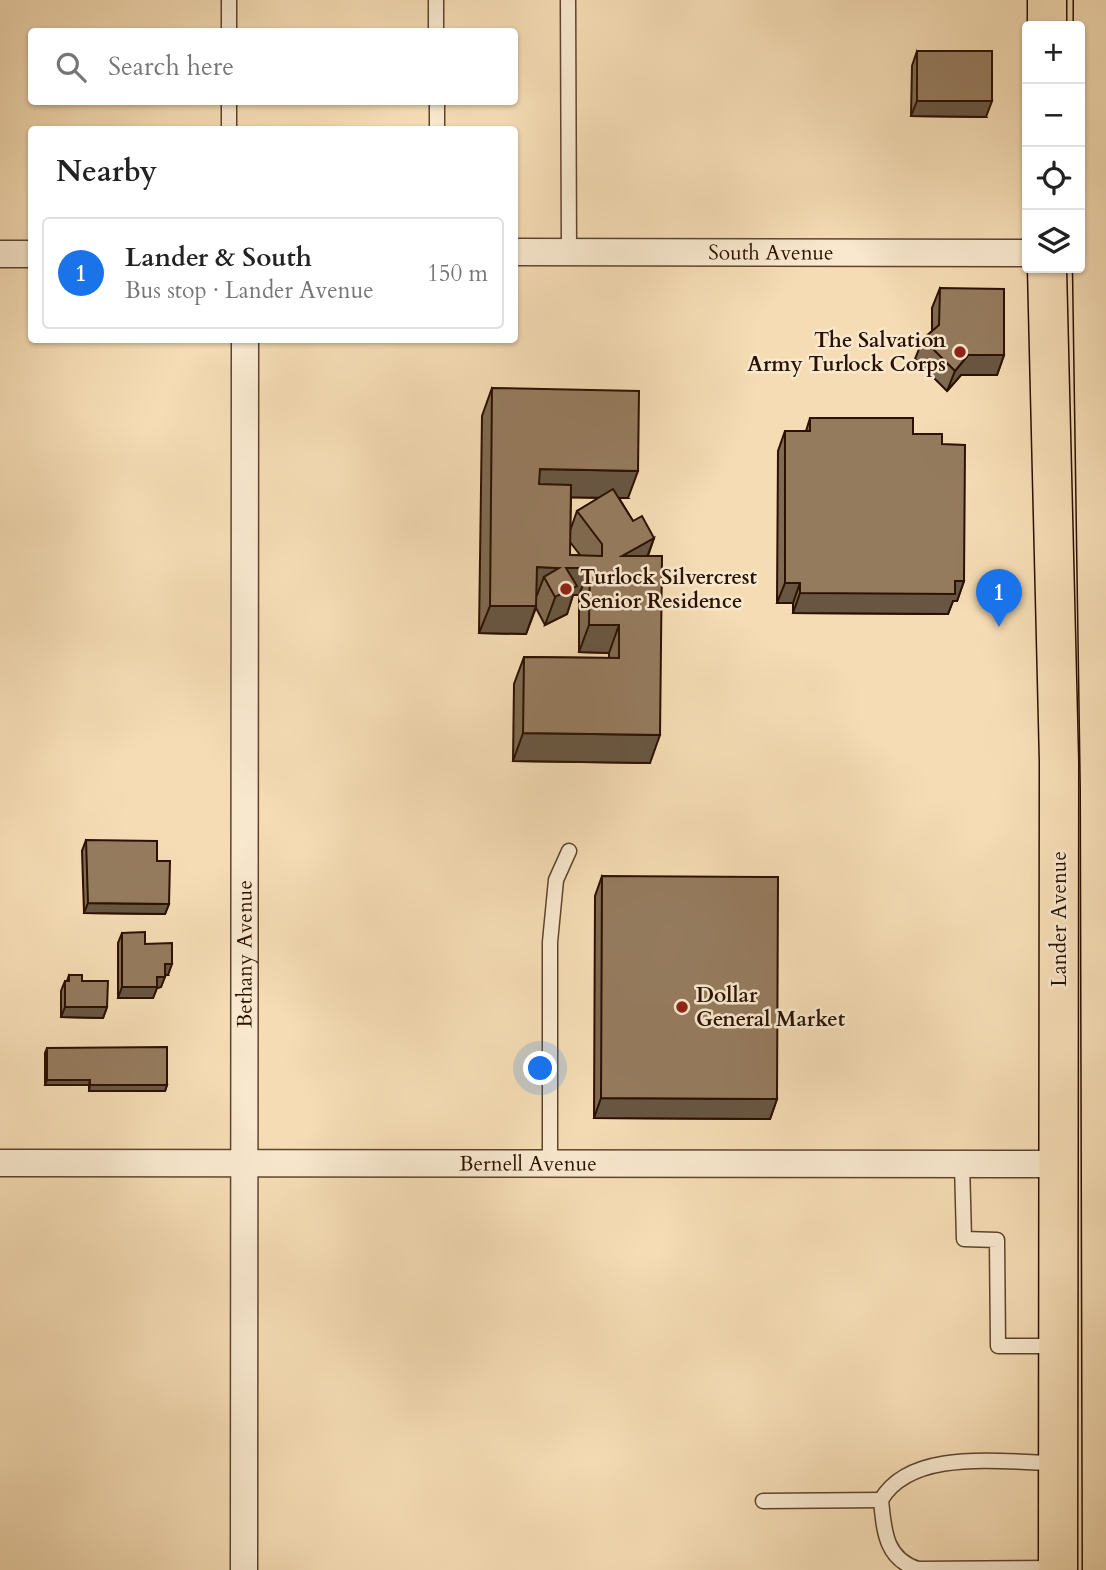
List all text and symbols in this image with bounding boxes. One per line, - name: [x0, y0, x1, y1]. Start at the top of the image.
- map controls: [1022, 21, 1085, 273]
- button: +: [1022, 21, 1085, 84]
- search box: [28, 28, 518, 105]
- icon: search: [52, 48, 90, 86]
- text: Search here: [108, 49, 234, 84]
- button: −: [1022, 84, 1085, 147]
- button: locate: [1022, 147, 1085, 210]
- text: Nearby: [56, 151, 157, 192]
- button: layers: [1022, 210, 1085, 273]
- street label: South Avenue: [708, 238, 834, 268]
- text: Lander & South: [125, 240, 312, 275]
- text: 1: [75, 258, 87, 289]
- text: 150 m: [427, 258, 488, 289]
- text: Bus stop · Lander Avenue: [125, 275, 374, 306]
- place label: The Salvation Army Turlock Corps: [747, 326, 946, 379]
- marker: The Salvation Army Turlock Corps: [952, 344, 968, 360]
- place label: Turlock Silvercrest Senior Residence: [580, 563, 758, 616]
- pin: 1: [976, 569, 1022, 627]
- marker: Turlock Silvercrest Senior Residence: [558, 581, 574, 597]
- street label: Lander Avenue: [1045, 851, 1074, 987]
- street label: Bethany Avenue: [230, 880, 260, 1028]
- place label: Dollar General Market: [696, 981, 846, 1034]
- marker: Dollar General Market: [674, 999, 690, 1015]
- your location: [523, 1051, 557, 1085]
- street label: Bernell Avenue: [459, 1149, 597, 1179]

